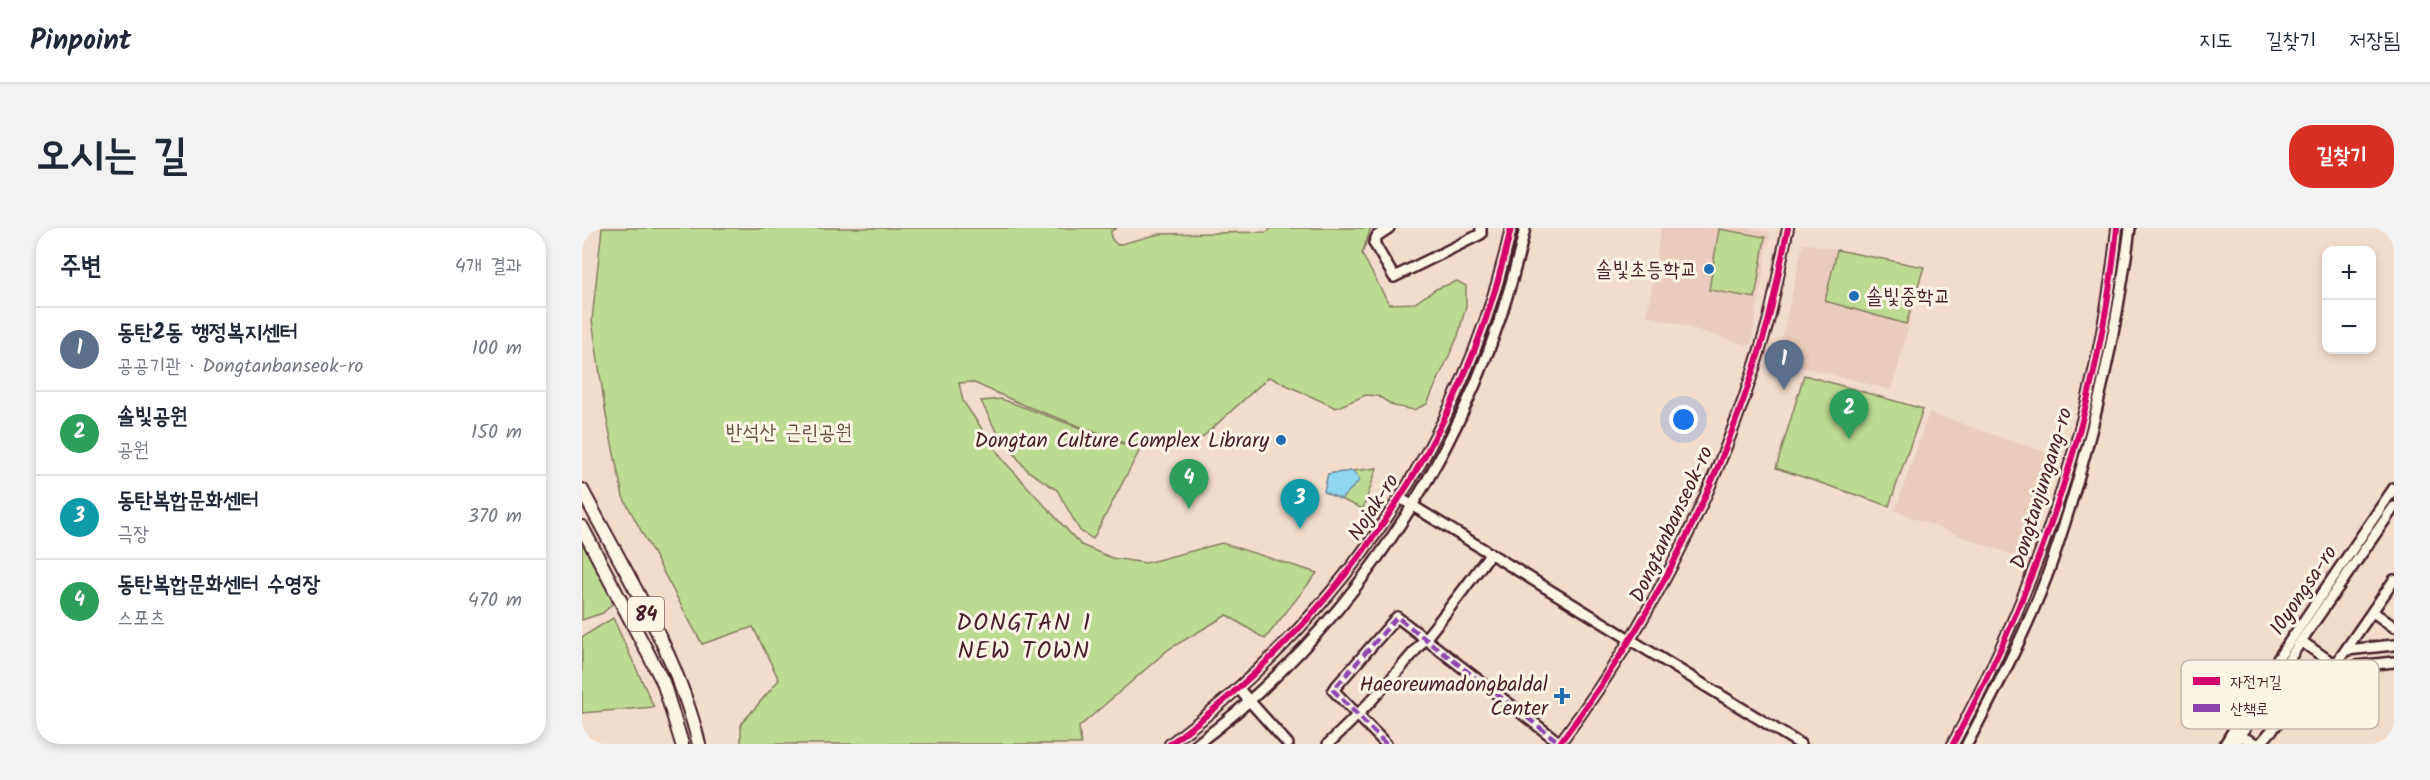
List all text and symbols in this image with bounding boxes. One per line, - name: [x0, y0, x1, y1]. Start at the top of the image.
- text: Pinpoint: [30, 19, 131, 64]
- text: 지도: [2199, 25, 2233, 58]
- text: 길찾기: [2266, 25, 2316, 58]
- text: 저장됨: [2349, 25, 2400, 58]
- text: 오시는 길: [36, 123, 187, 190]
- button: 길찾기: [2289, 125, 2394, 188]
- text: 주변: [60, 246, 102, 288]
- map controls: [2322, 246, 2376, 354]
- button: +: [2322, 246, 2376, 300]
- text: 4개 결과: [455, 251, 522, 283]
- place label: 솔빛초등학교: [1596, 254, 1697, 287]
- marker: 솔빛초등학교: [1702, 262, 1716, 276]
- place label: 솔빛중학교: [1866, 281, 1951, 314]
- marker: 솔빛중학교: [1847, 289, 1861, 303]
- button: −: [2322, 300, 2376, 354]
- text: 동탄2동 행정복지센터: [117, 316, 298, 351]
- text: 1: [76, 333, 83, 365]
- text: 100 m: [472, 333, 522, 365]
- pin: 1: [1764, 340, 1804, 390]
- text: 공공기관 · Dongtanbanseok-ro: [117, 351, 363, 383]
- pin: 2: [1830, 390, 1868, 439]
- text: 솔빛공원: [117, 400, 188, 435]
- street label: Dongtanjungang-ro: [2002, 404, 2083, 573]
- your location: [1669, 405, 1698, 434]
- text: 2: [74, 417, 85, 449]
- text: 150 m: [471, 417, 522, 449]
- park label: 반석산 근린공원: [726, 417, 852, 450]
- place label: Dongtan Culture Complex Library: [974, 425, 1269, 458]
- marker: Dongtan Culture Complex Library: [1274, 433, 1288, 447]
- text: 공원: [117, 435, 149, 467]
- street label: Dongtanbanseok-ro: [1622, 441, 1723, 608]
- pin: 4: [1170, 460, 1208, 509]
- street label: Nojak-ro: [1340, 467, 1408, 548]
- pin: 3: [1280, 480, 1320, 529]
- text: 동탄복합문화센터: [117, 484, 259, 519]
- text: 3: [74, 501, 85, 533]
- text: 370 m: [467, 501, 522, 533]
- text: 극장: [117, 519, 149, 551]
- street label: 10yongsa-ro: [2262, 539, 2347, 643]
- text: 동탄복합문화센터 수영장: [117, 568, 320, 603]
- text: 4: [74, 585, 85, 617]
- text: 470 m: [468, 585, 522, 617]
- road number: 84: [628, 597, 664, 631]
- text: 스포츠: [117, 603, 165, 635]
- district label: DONGTAN 1 NEW TOWN: [956, 604, 1092, 671]
- legend: [2181, 660, 2379, 729]
- place label: Haeoreumadongbaldal Center: [1359, 669, 1549, 726]
- text: 자전거길: [2230, 670, 2282, 695]
- marker: Haeoreumadongbaldal Center: [1553, 687, 1571, 705]
- text: 산책로: [2230, 697, 2269, 722]

